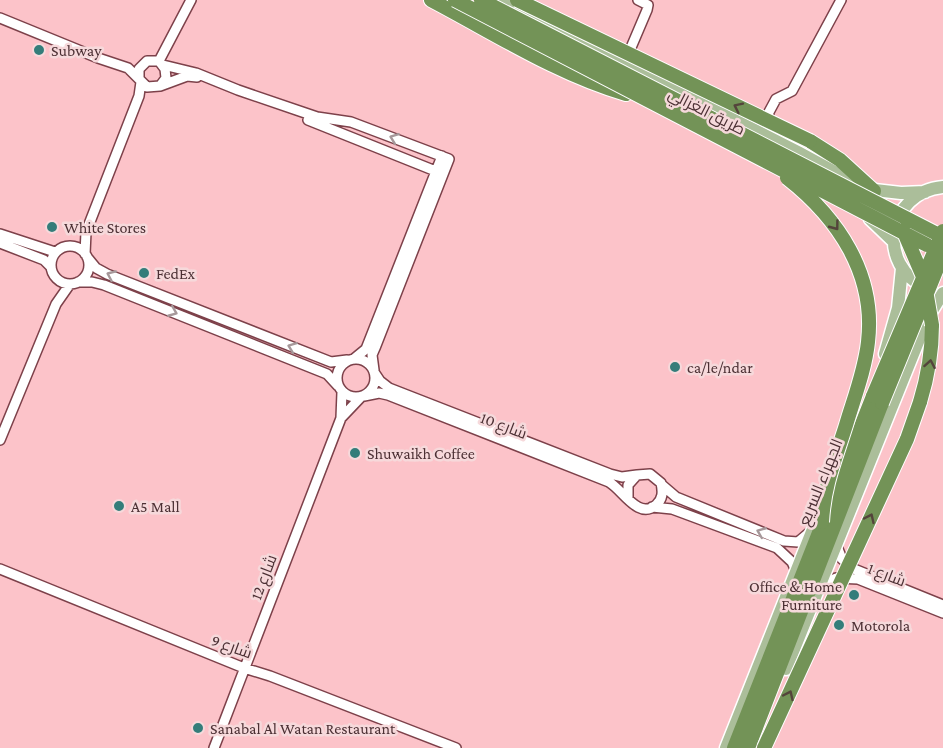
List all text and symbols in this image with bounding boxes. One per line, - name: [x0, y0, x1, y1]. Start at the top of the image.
- place label: Subway: [51, 42, 102, 60]
- marker: Subway: [32, 43, 46, 57]
- street label: طريق الغزالي: [663, 85, 748, 143]
- one-way arrow: [734, 102, 745, 114]
- one-way arrow: [389, 133, 400, 145]
- place label: White Stores: [64, 219, 146, 236]
- one-way arrow: [828, 219, 839, 230]
- marker: White Stores: [45, 220, 59, 234]
- place label: FedEx: [156, 265, 195, 282]
- marker: FedEx: [137, 266, 151, 280]
- one-way arrow: [106, 270, 117, 282]
- one-way arrow: [166, 305, 177, 317]
- one-way arrow: [287, 342, 298, 354]
- place label: ca/le/ndar: [687, 359, 753, 376]
- marker: ca/le/ndar: [668, 360, 682, 374]
- one-way arrow: [923, 360, 935, 369]
- street label: شارع 10: [477, 409, 529, 445]
- street label: الجهراء السريع: [795, 436, 848, 529]
- place label: Shuwaikh Coffee: [367, 445, 475, 462]
- marker: Shuwaikh Coffee: [348, 446, 362, 460]
- place label: A5 Mall: [131, 498, 180, 515]
- marker: A5 Mall: [112, 499, 126, 513]
- one-way arrow: [863, 513, 875, 524]
- one-way arrow: [756, 527, 767, 539]
- street label: شارع 12: [247, 552, 283, 603]
- street label: شارع 1: [864, 559, 908, 592]
- place label: Office & Home Furniture: [749, 578, 842, 613]
- marker: Office & Home Furniture: [847, 588, 861, 602]
- place label: Motorola: [851, 617, 911, 634]
- marker: Motorola: [832, 618, 846, 632]
- street label: شارع 9: [208, 631, 255, 664]
- one-way arrow: [781, 690, 793, 701]
- place label: Sanabal Al Watan Restaurant: [210, 720, 396, 737]
- marker: Sanabal Al Watan Restaurant: [191, 721, 205, 735]

